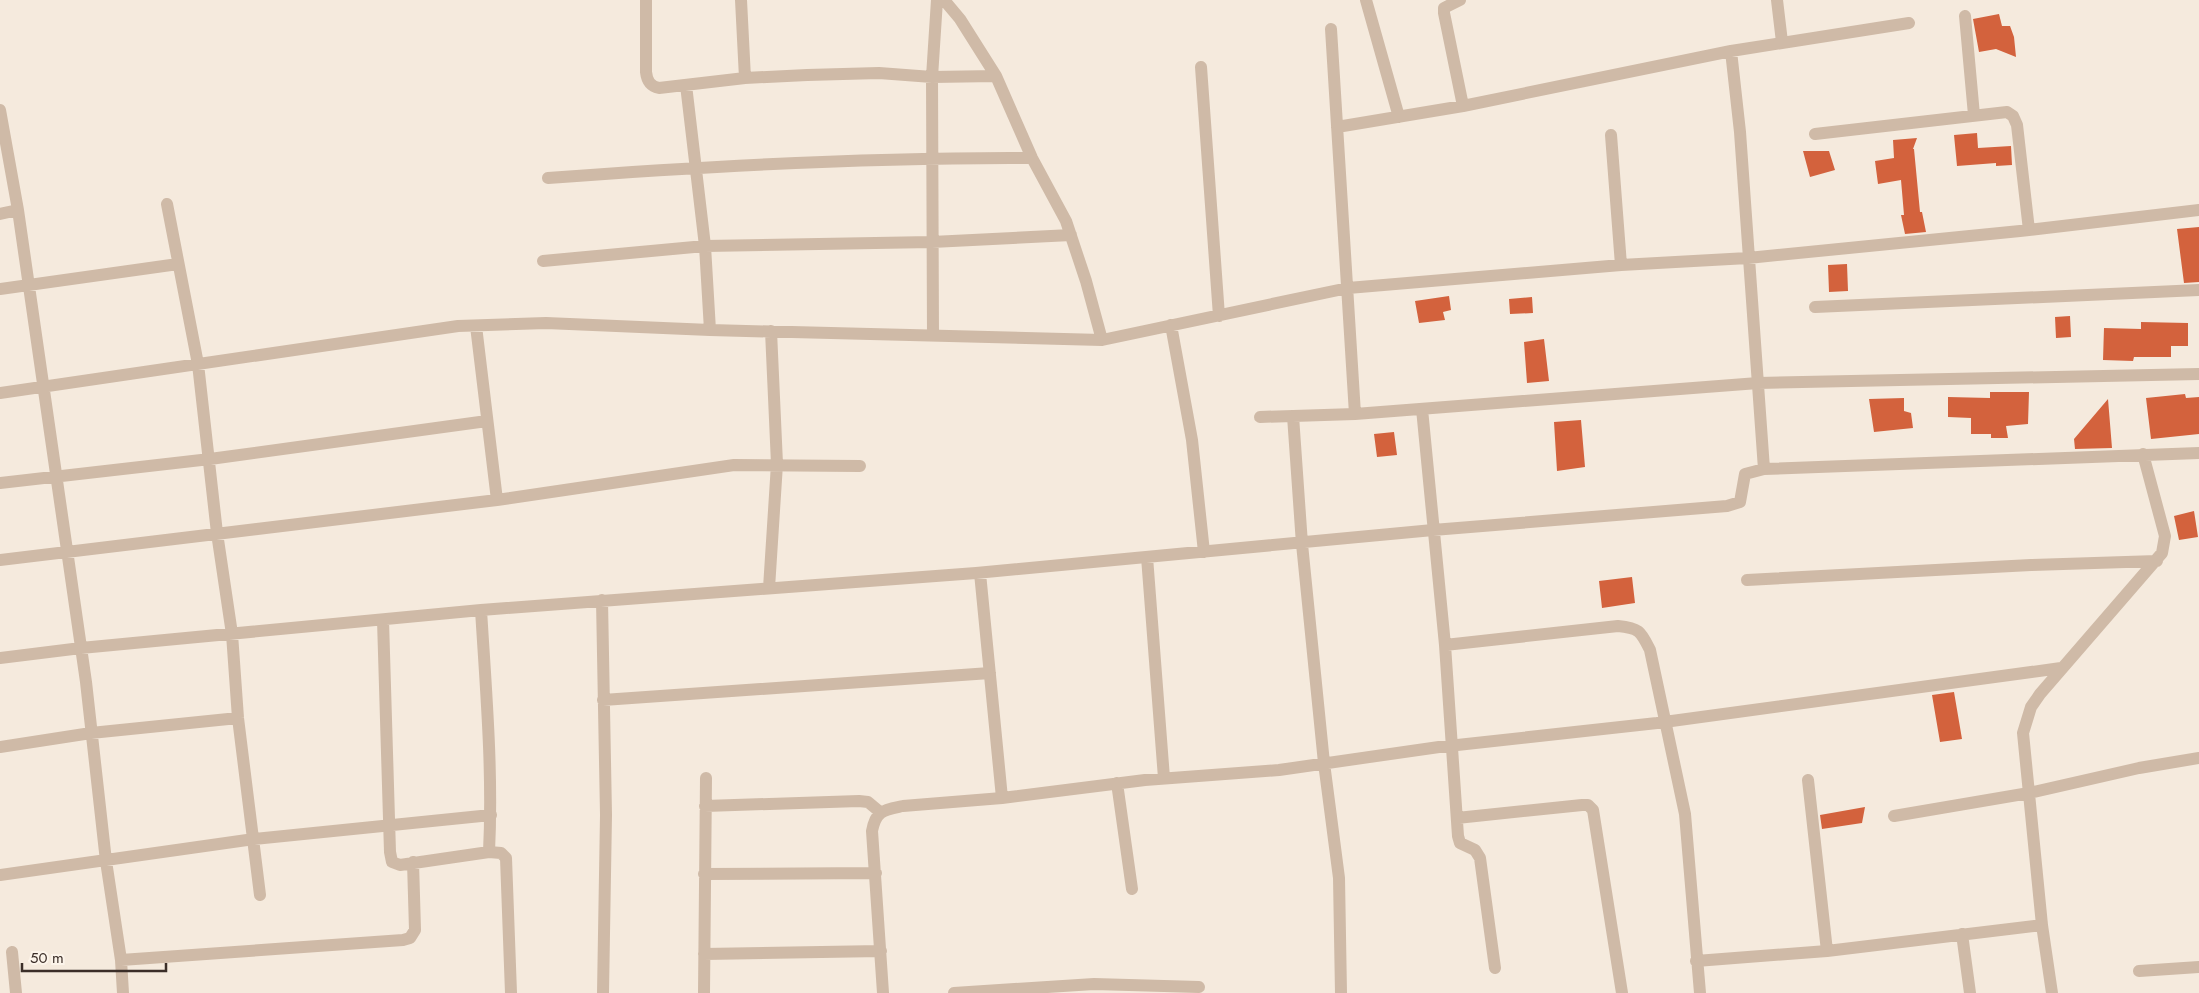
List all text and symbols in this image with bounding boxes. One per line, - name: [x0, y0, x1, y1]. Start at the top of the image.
- scale bar: [22, 940, 166, 972]
- text: 50 m: [30, 947, 64, 969]

